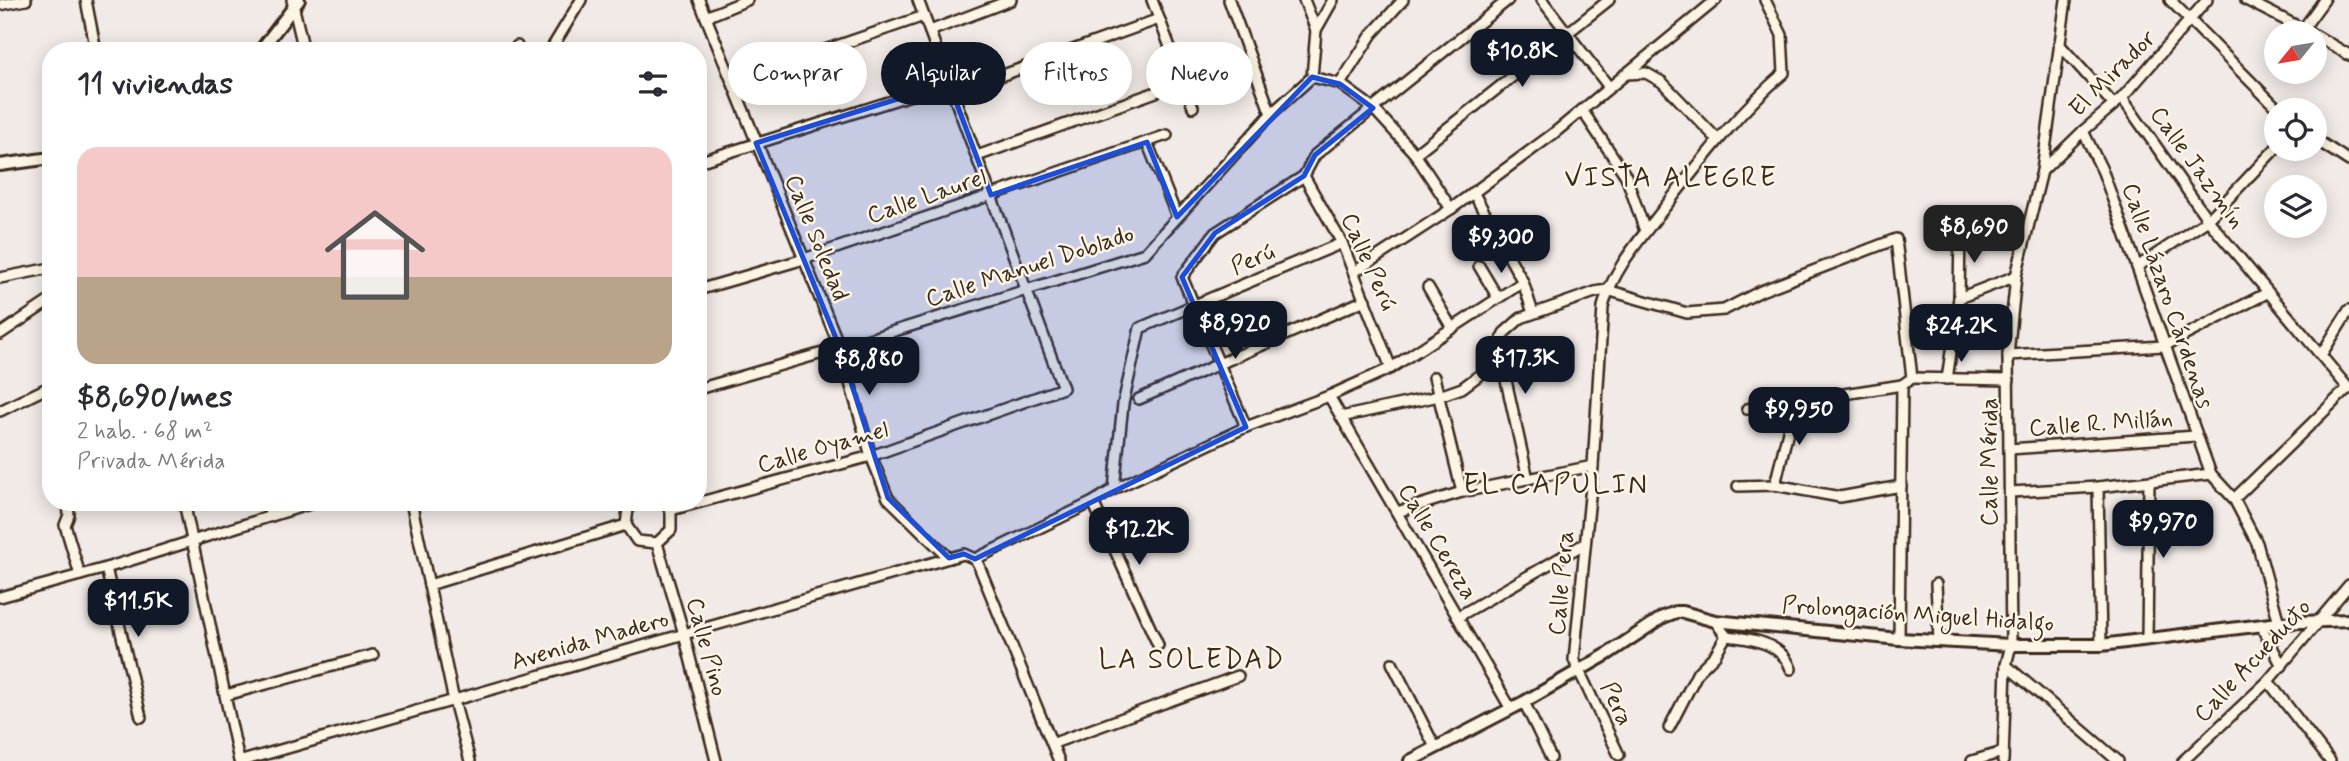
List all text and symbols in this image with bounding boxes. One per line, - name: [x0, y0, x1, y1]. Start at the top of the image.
- north arrow: [2264, 21, 2328, 84]
- map controls: [2264, 21, 2327, 238]
- street label: El Mirador: [2063, 24, 2163, 124]
- pin: $10.8K: [1465, 29, 1579, 89]
- text: $10.8K: [1487, 37, 1557, 67]
- chip: Comprar: [728, 42, 867, 105]
- chip: Alquilar: [881, 42, 1006, 105]
- chip: Filtros: [1020, 42, 1132, 105]
- chip: Nuevo: [1146, 42, 1253, 105]
- text: 11 viviendas: [77, 65, 233, 104]
- icon: filters: [634, 65, 672, 103]
- button: locate: [2264, 98, 2327, 161]
- street label: Calle Jazmín: [2142, 101, 2252, 235]
- district label: VISTA ALEGRE: [1564, 160, 1778, 197]
- street label: Calle Laurel: [863, 162, 991, 232]
- street label: Calle Soledad: [777, 170, 855, 306]
- button: layers: [2264, 175, 2327, 238]
- street label: Calle Lázaro Cárdenas: [2114, 179, 2220, 413]
- icon: home: [312, 192, 438, 318]
- pin: $8,690: [1917, 205, 2031, 265]
- street label: Calle Perú: [1333, 208, 1403, 316]
- text: $8,690: [1939, 213, 2009, 243]
- pin: $9,300: [1444, 216, 1558, 275]
- street label: Calle Manuel Doblado: [922, 219, 1138, 315]
- text: $9,300: [1468, 223, 1534, 253]
- street label: Perú: [1226, 237, 1280, 283]
- pin: $8,920: [1178, 302, 1292, 361]
- pin: $24.2K: [1904, 304, 2018, 364]
- text: $8,920: [1199, 309, 1271, 339]
- text: $24.2K: [1925, 312, 1997, 342]
- pin: $17.3K: [1468, 336, 1582, 396]
- pin: $8,880: [812, 338, 926, 397]
- text: $17.3K: [1492, 344, 1558, 374]
- text: $8,880: [834, 345, 904, 375]
- text: $8,690/mes: [77, 378, 232, 417]
- pin: $9,950: [1742, 388, 1856, 447]
- text: $9,950: [1764, 395, 1834, 425]
- street label: Calle Mérida: [1975, 398, 2006, 526]
- street label: Calle R. Millán: [2028, 404, 2174, 444]
- street label: Calle Oyamel: [754, 414, 892, 482]
- text: 2 hab. · 68 m²: [77, 417, 213, 447]
- text: Privada Mérida: [77, 447, 226, 477]
- district label: EL CAPULIN: [1463, 467, 1649, 504]
- street label: Calle Cereza: [1390, 478, 1484, 606]
- pin: $9,970: [2106, 500, 2220, 560]
- pin: $12.2K: [1082, 508, 1196, 567]
- text: $9,970: [2128, 508, 2198, 538]
- text: $12.2K: [1105, 515, 1173, 545]
- street label: Calle Pera: [1542, 529, 1582, 637]
- pin: $11.5K: [81, 580, 195, 639]
- text: $11.5K: [104, 587, 172, 617]
- street label: Prolongación Miguel Hidalgo: [1781, 590, 2055, 643]
- street label: Calle Acueducto: [2188, 592, 2318, 730]
- street label: Calle Pino: [678, 594, 734, 700]
- street label: Avenida Madero: [508, 604, 672, 678]
- district label: LA SOLEDAD: [1099, 642, 1285, 679]
- street label: Pera: [1592, 677, 1640, 731]

